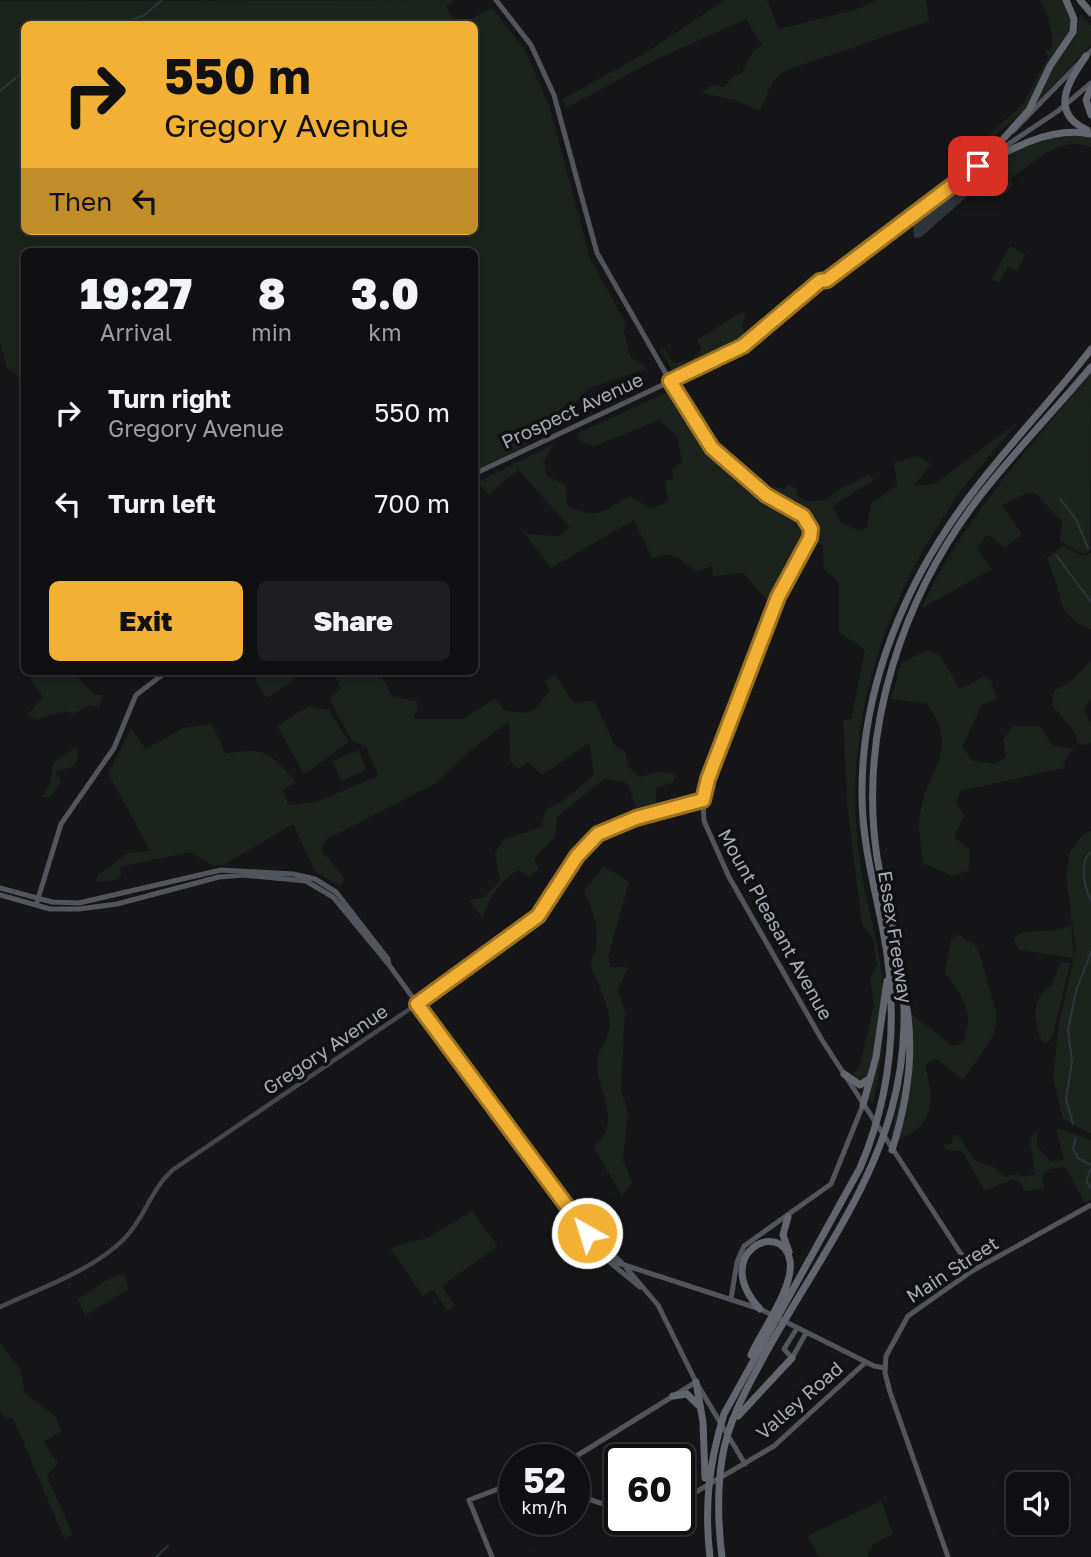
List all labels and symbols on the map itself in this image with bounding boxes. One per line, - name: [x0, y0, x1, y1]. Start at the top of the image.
- pin: [948, 136, 1008, 196]
- street label: Prospect Avenue: [498, 367, 646, 453]
- street label: Mount Pleasant Avenue: [714, 824, 838, 1024]
- street label: Essex Freeway: [874, 869, 918, 1005]
- street label: Gregory Avenue: [258, 999, 392, 1099]
- position arrow: [550, 1196, 624, 1270]
- street label: Main Street: [902, 1231, 1002, 1307]
- street label: Valley Road: [751, 1356, 847, 1444]
- speed limit sign: 60: [604, 1444, 695, 1535]

